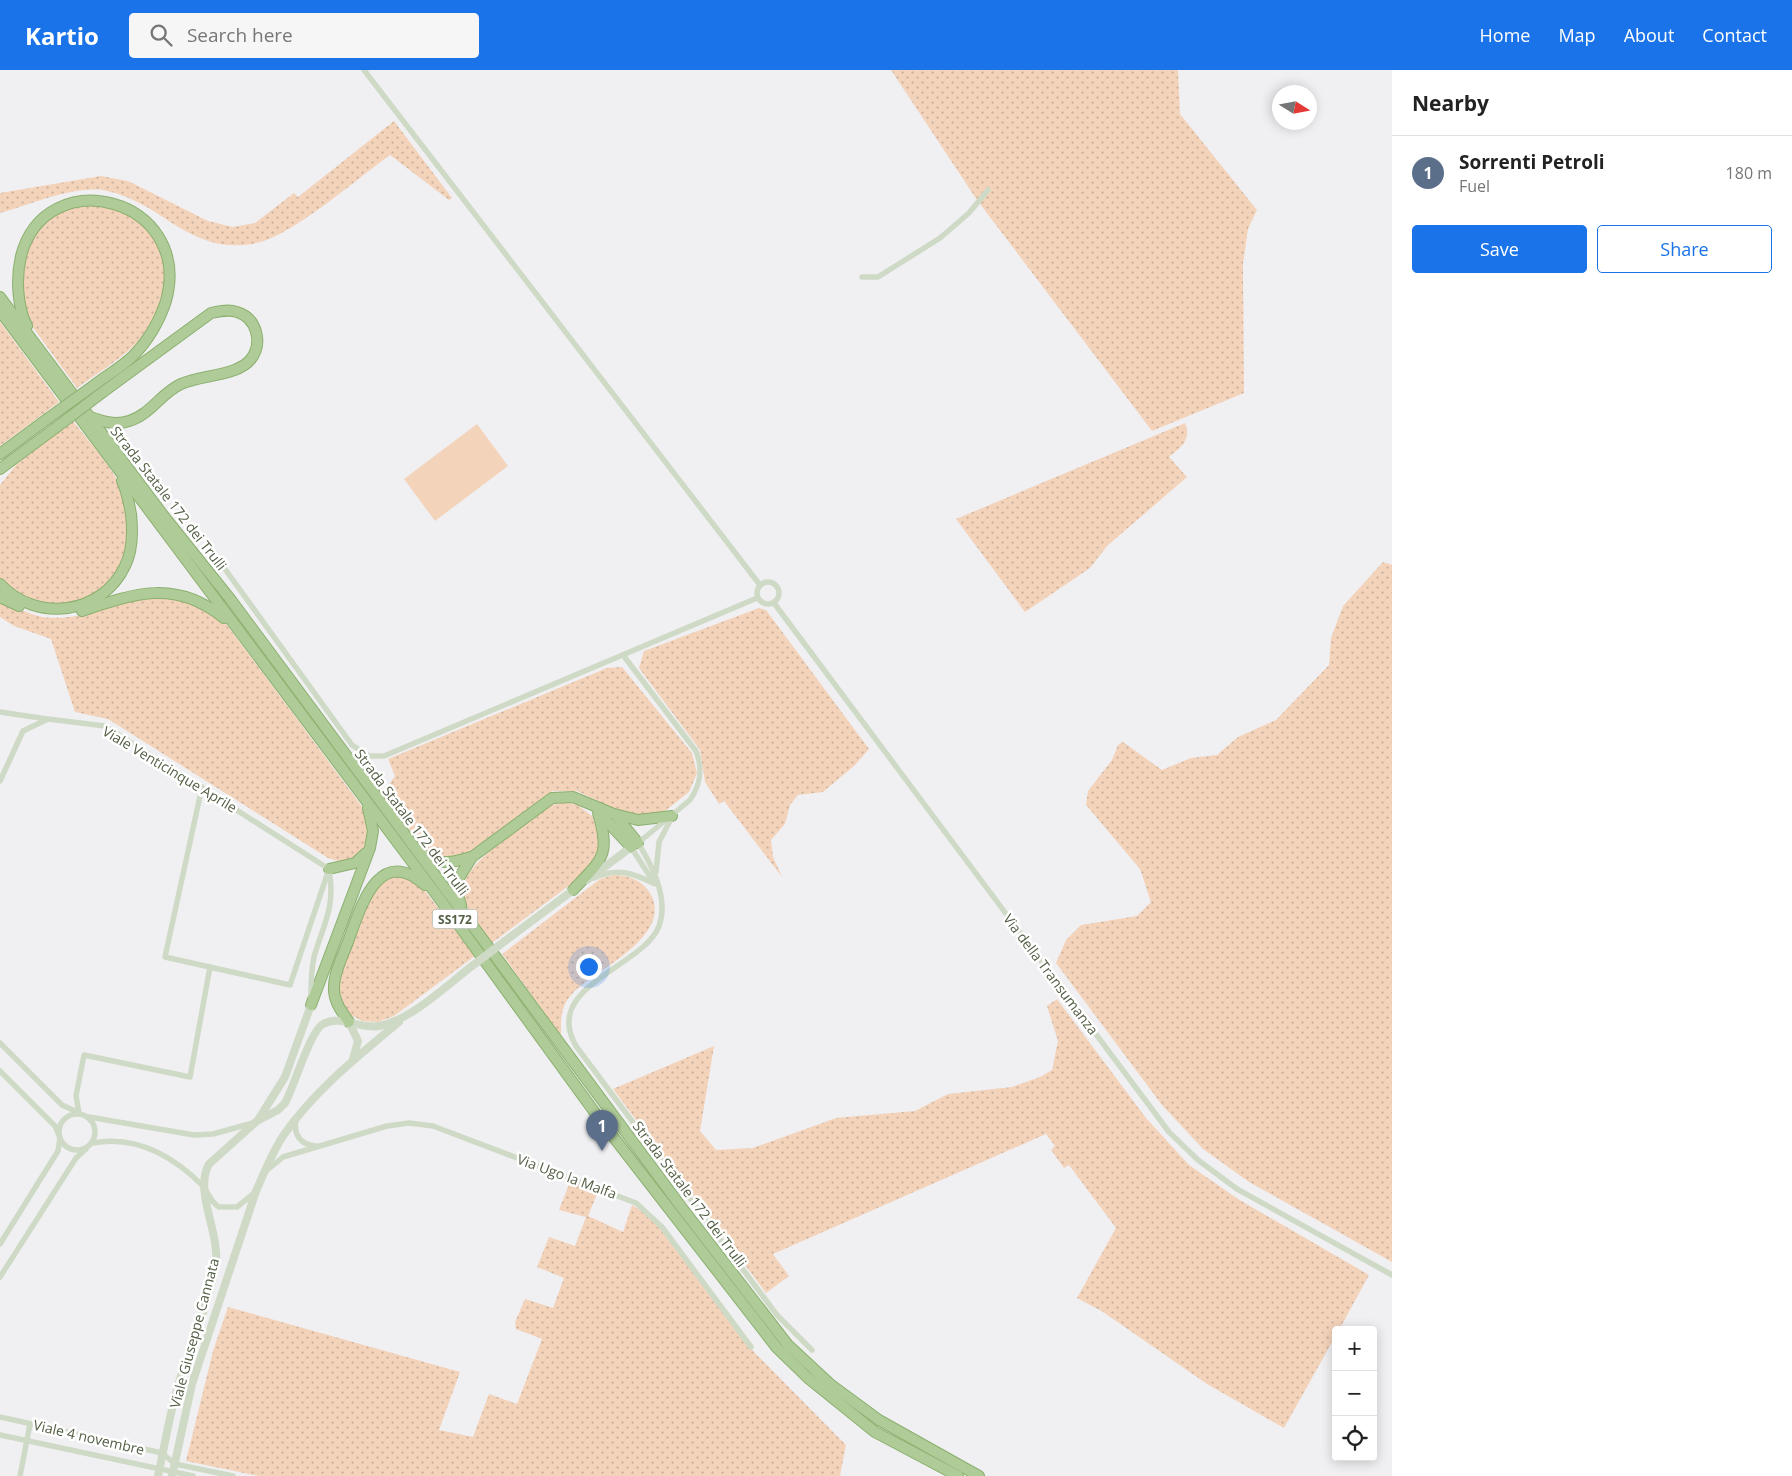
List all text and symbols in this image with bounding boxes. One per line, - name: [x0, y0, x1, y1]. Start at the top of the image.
- search box: [129, 13, 479, 58]
- text: Kartio: [25, 19, 99, 52]
- icon: search: [147, 21, 175, 49]
- text: Search here: [187, 22, 293, 48]
- text: Home: [1480, 23, 1530, 47]
- text: Map: [1558, 23, 1596, 47]
- text: About: [1624, 23, 1674, 47]
- text: Contact: [1702, 23, 1767, 47]
- north arrow: [1272, 85, 1317, 130]
- text: Nearby: [1412, 89, 1489, 117]
- text: Sorrenti Petroli: [1459, 149, 1605, 175]
- text: 1: [1423, 162, 1433, 184]
- text: 180 m: [1726, 162, 1772, 184]
- text: Fuel: [1459, 175, 1490, 197]
- button: Save: [1412, 225, 1587, 273]
- button: Share: [1597, 225, 1772, 273]
- street label: Strada Statale 172 dei Trulli: [107, 422, 231, 574]
- street label: Viale Venticinque Aprile: [99, 721, 241, 817]
- street label: Strada Statale 172 dei Trulli: [351, 745, 473, 899]
- road number: SS172: [432, 910, 478, 929]
- street label: Via della Transumanza: [999, 910, 1103, 1038]
- your location: [576, 954, 602, 980]
- pin: 1: [586, 1110, 618, 1151]
- street label: Strada Statale 172 dei Trulli: [629, 1117, 751, 1271]
- street label: Via Ugo la Malfa: [515, 1149, 619, 1203]
- street label: Viale Giuseppe Cannata: [165, 1256, 223, 1410]
- map controls: [1332, 1326, 1377, 1461]
- button: +: [1332, 1326, 1377, 1371]
- button: −: [1332, 1371, 1377, 1416]
- street label: Viale 4 novembre: [32, 1415, 146, 1459]
- button: locate: [1332, 1416, 1377, 1461]

